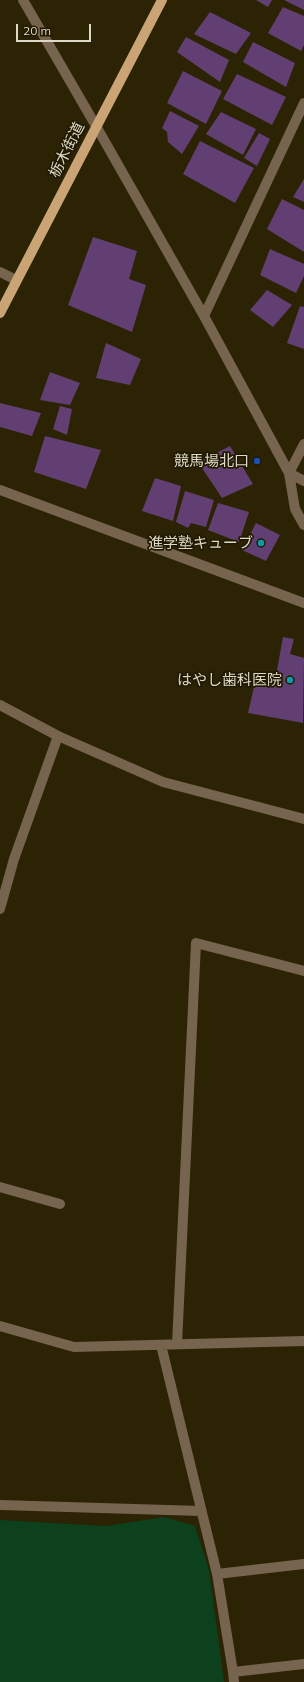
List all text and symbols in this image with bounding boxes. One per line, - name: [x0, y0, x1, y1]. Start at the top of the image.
- scale bar: [18, 16, 93, 42]
- text: 20 m: [23, 23, 51, 38]
- street label: 栃木街道: [45, 119, 89, 181]
- place label: 競馬場北口: [174, 452, 249, 470]
- marker: 競馬場北口: [252, 456, 262, 466]
- place label: 進学塾キューブ: [148, 534, 253, 552]
- marker: 進学塾キューブ: [256, 538, 266, 548]
- place label: はやし歯科医院: [177, 671, 282, 689]
- marker: はやし歯科医院: [285, 675, 295, 685]

